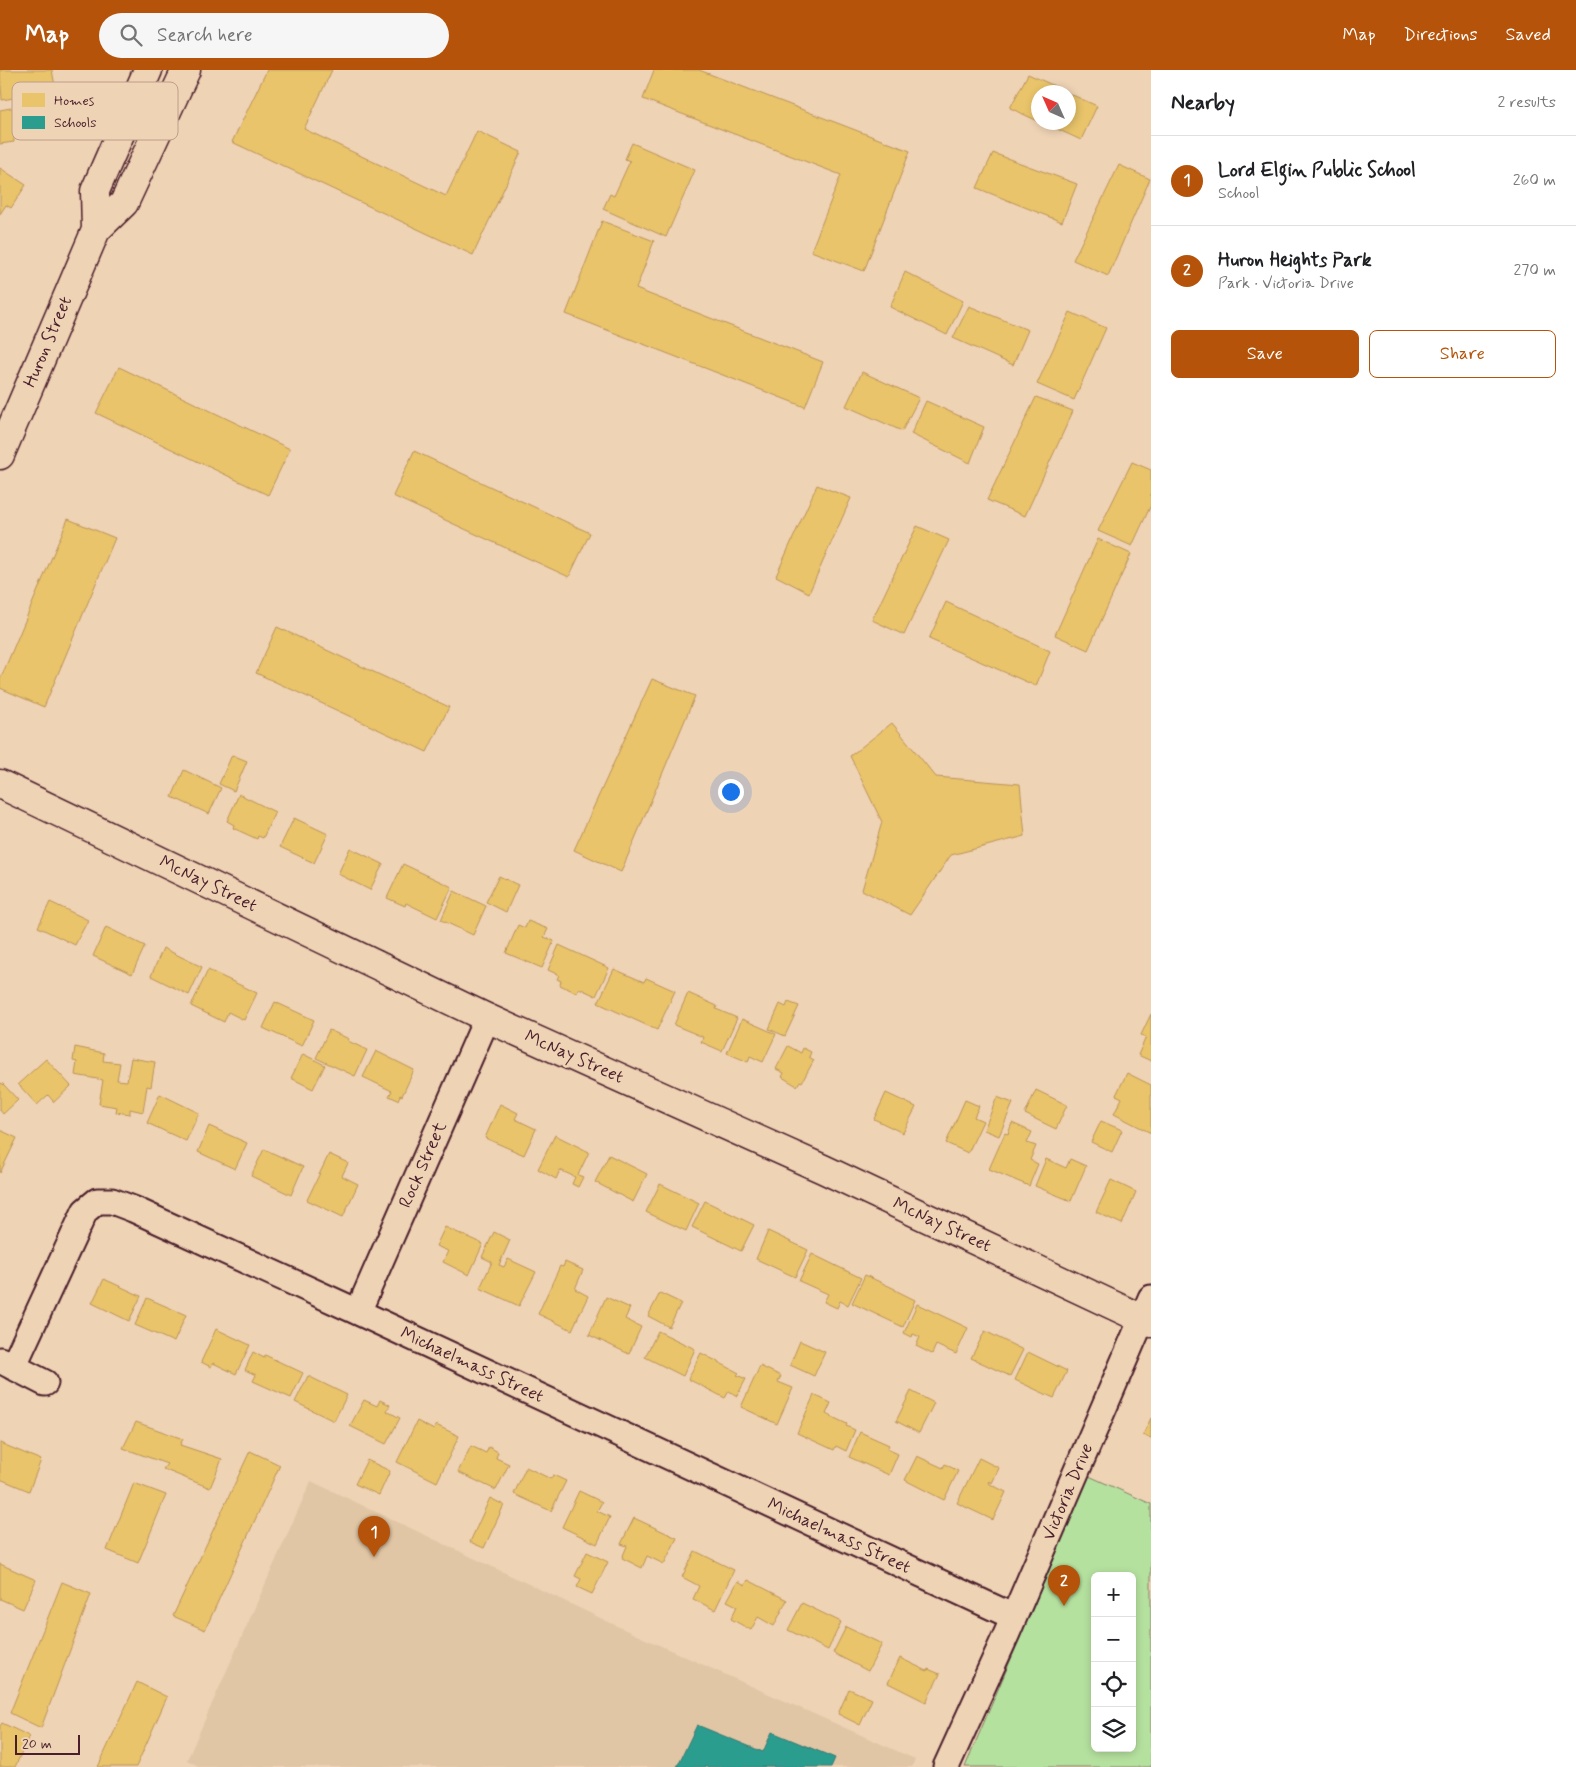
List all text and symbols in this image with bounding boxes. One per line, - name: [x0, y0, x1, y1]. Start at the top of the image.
- search box: [99, 13, 449, 58]
- text: Map: [25, 20, 69, 51]
- icon: search: [117, 21, 145, 49]
- text: Search here: [157, 23, 253, 48]
- text: Map: [1343, 23, 1376, 47]
- text: Directions: [1404, 23, 1478, 47]
- text: Saved: [1506, 23, 1551, 47]
- legend: [12, 82, 178, 140]
- north arrow: [1031, 85, 1076, 130]
- text: Nearby: [1171, 89, 1235, 117]
- text: Homes: [54, 92, 95, 110]
- text: 2 results: [1498, 92, 1556, 113]
- text: Schools: [54, 114, 97, 132]
- text: Lord Elgin Public School: [1218, 158, 1416, 183]
- text: 1: [1183, 170, 1191, 191]
- text: 260 m: [1513, 170, 1556, 191]
- text: School: [1218, 183, 1259, 204]
- text: Huron Heights Park: [1218, 248, 1372, 273]
- text: 2: [1183, 260, 1191, 281]
- text: 270 m: [1513, 260, 1556, 281]
- text: Park · Victoria Drive: [1218, 273, 1354, 294]
- street label: Huron Street: [18, 292, 78, 391]
- button: Save: [1171, 330, 1359, 378]
- button: Share: [1369, 330, 1556, 378]
- your location: [718, 779, 744, 805]
- street label: McNay Street: [155, 850, 261, 918]
- street label: McNay Street: [521, 1024, 628, 1090]
- street label: Rock Street: [393, 1118, 453, 1212]
- street label: McNay Street: [889, 1192, 995, 1258]
- street label: Michaelmass Street: [396, 1321, 548, 1409]
- street label: Victoria Drive: [1037, 1440, 1099, 1544]
- street label: Michaelmass Street: [763, 1492, 915, 1580]
- pin: 1: [358, 1516, 390, 1557]
- pin: 2: [1048, 1565, 1080, 1606]
- map controls: [1091, 1572, 1136, 1752]
- button: +: [1091, 1572, 1136, 1617]
- button: −: [1091, 1617, 1136, 1662]
- button: locate: [1091, 1662, 1136, 1707]
- button: layers: [1091, 1707, 1136, 1752]
- scale bar: [15, 1732, 80, 1755]
- text: 20 m: [22, 1735, 52, 1753]

